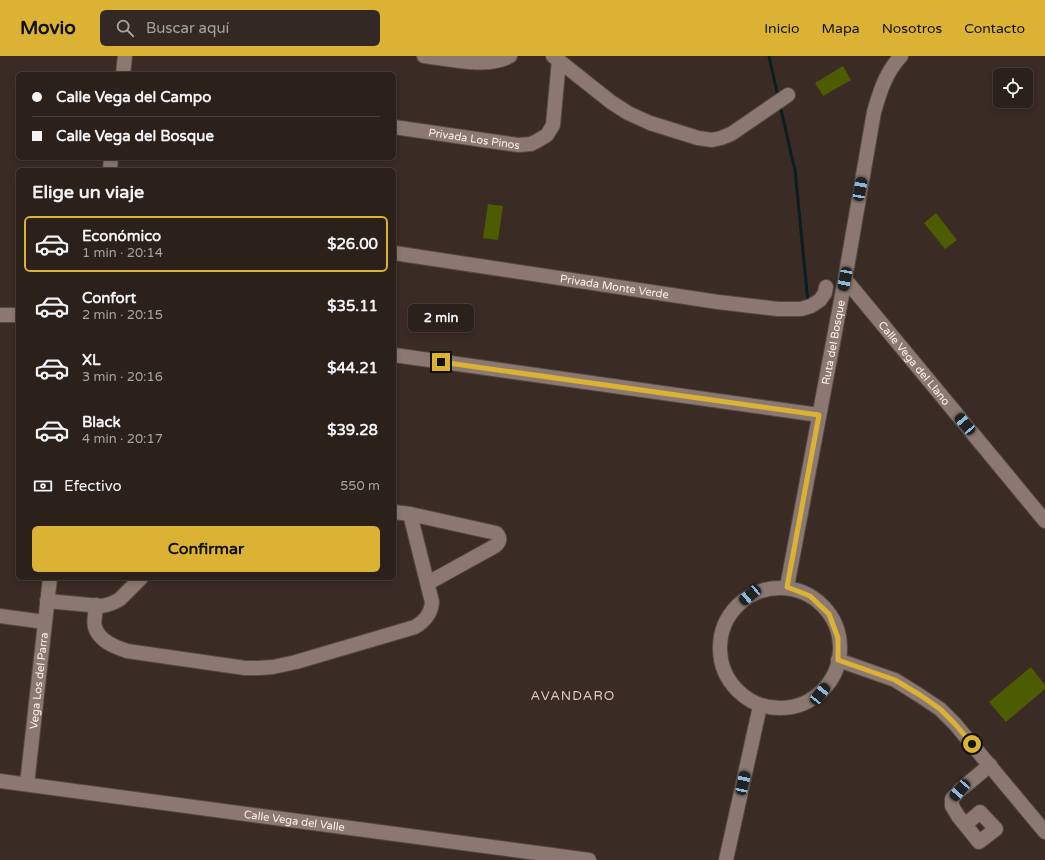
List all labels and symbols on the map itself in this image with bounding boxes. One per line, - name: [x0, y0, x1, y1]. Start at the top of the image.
- street label: Privada Los Pinos: [428, 126, 521, 152]
- car: [852, 176, 868, 202]
- car: [837, 266, 853, 292]
- street label: Privada Monte Verde: [559, 272, 670, 301]
- street label: Ruta del Bosque: [819, 299, 847, 386]
- callout: 2 min: [408, 304, 474, 332]
- street label: Calle Vega del Llano: [876, 318, 953, 408]
- route end: [432, 353, 450, 371]
- car: [953, 411, 977, 437]
- car: [737, 583, 763, 607]
- street label: Vega Los del Parra: [27, 632, 50, 730]
- car: [808, 681, 832, 707]
- district label: AVANDARO: [531, 688, 615, 704]
- route start: [963, 735, 981, 753]
- car: [735, 770, 751, 796]
- car: [948, 777, 972, 803]
- street label: Calle Vega del Valle: [243, 807, 346, 834]

